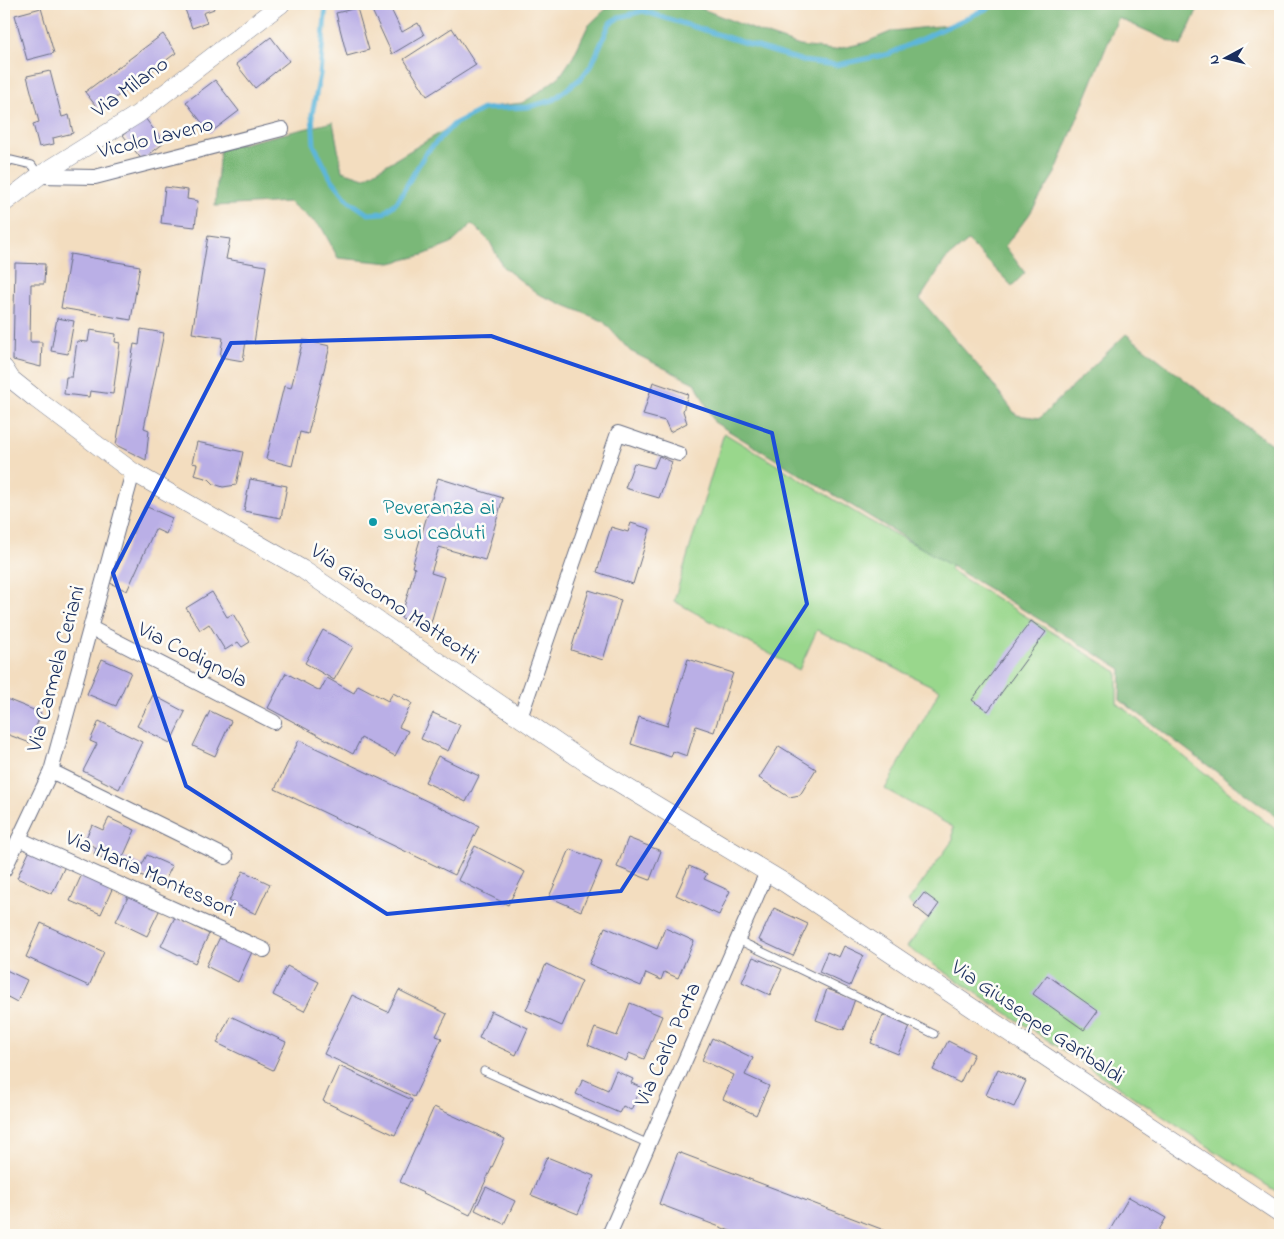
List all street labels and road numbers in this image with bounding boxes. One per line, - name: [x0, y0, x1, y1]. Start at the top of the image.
- street label: Via Milano: [85, 49, 176, 127]
- street label: Vicolo Laveno: [94, 109, 217, 169]
- street label: Via Giacomo Matteotti: [302, 536, 485, 674]
- street label: Via Carmela Ceriani: [19, 582, 95, 757]
- street label: Via Codignola: [130, 614, 253, 698]
- street label: Via Maria Montessori: [59, 823, 240, 927]
- street label: Via Giuseppe Garibaldi: [943, 952, 1130, 1093]
- street label: Via Carlo Porta: [627, 978, 711, 1113]

